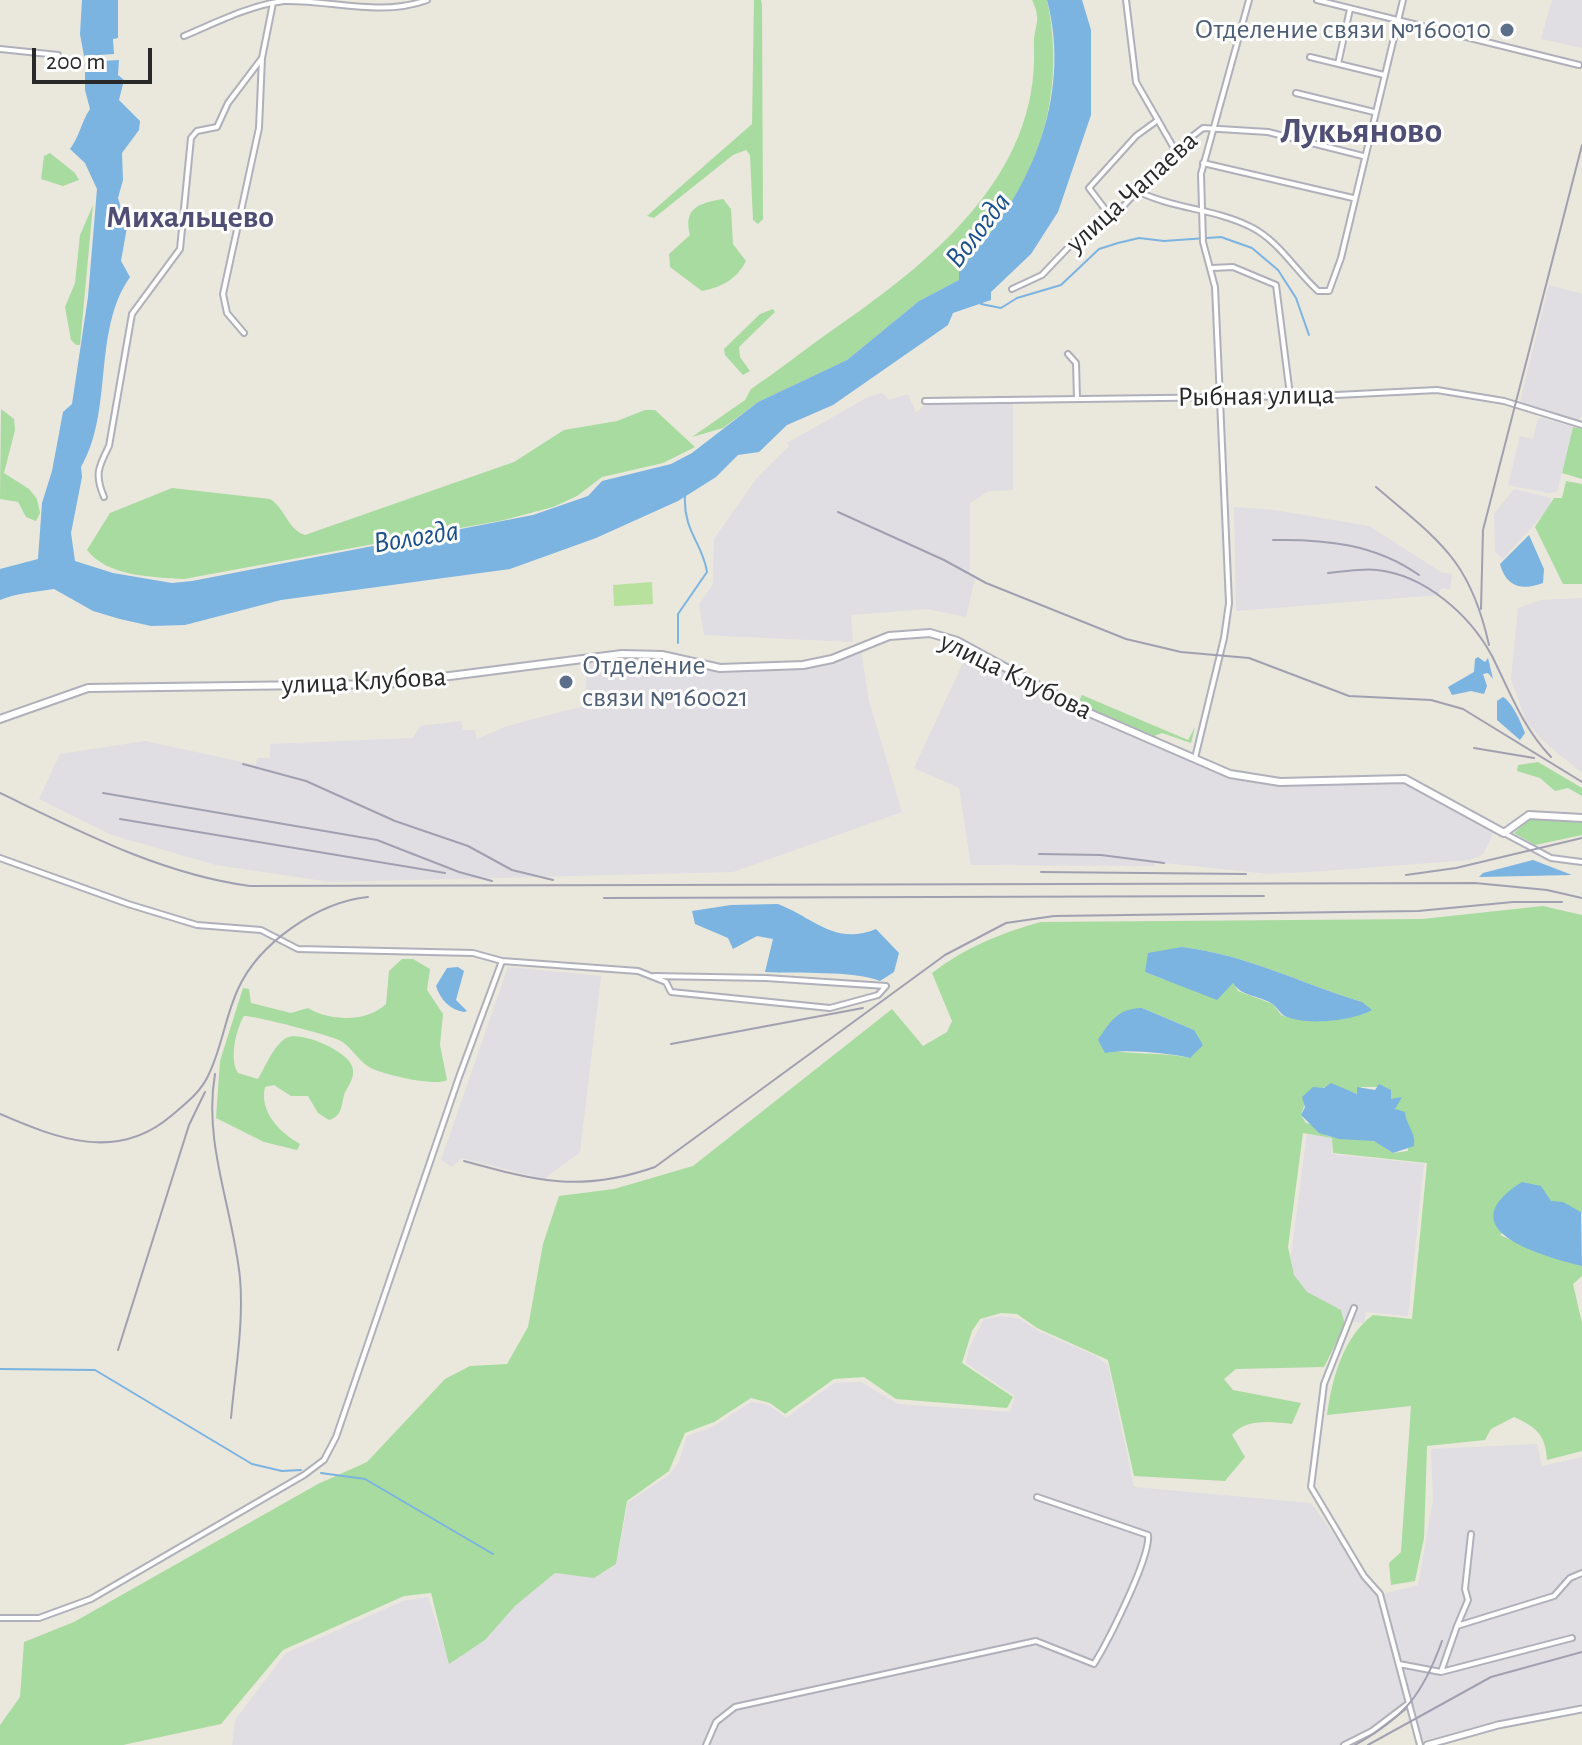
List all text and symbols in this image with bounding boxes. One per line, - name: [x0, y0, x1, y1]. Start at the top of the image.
- place label: Отделение связи №160010: [1195, 13, 1491, 47]
- marker: Отделение связи №160010: [1498, 21, 1516, 39]
- scale bar: [36, 32, 156, 82]
- text: 200 m: [46, 50, 105, 74]
- district label: Лукьяново: [1280, 109, 1442, 153]
- street label: улица Чапаева: [1059, 124, 1205, 260]
- water label: Вологда: [937, 185, 1019, 275]
- district label: Михальцево: [106, 198, 274, 236]
- street label: Рыбная улица: [1177, 378, 1335, 414]
- water label: Вологда: [371, 512, 461, 562]
- street label: улица Клубова: [934, 625, 1098, 727]
- place label: Отделение связи №160021: [582, 649, 748, 715]
- street label: улица Клубова: [281, 660, 447, 702]
- marker: Отделение связи №160021: [557, 673, 575, 691]

